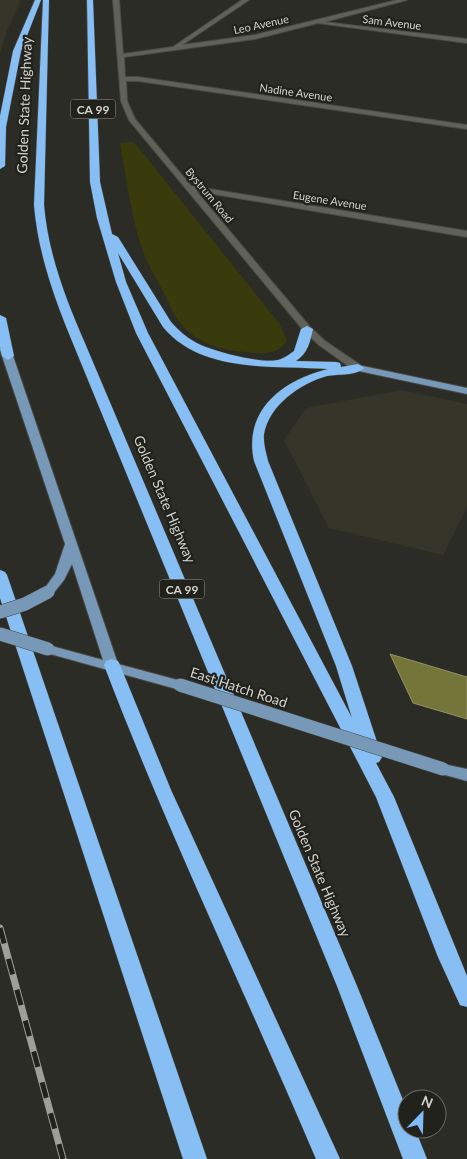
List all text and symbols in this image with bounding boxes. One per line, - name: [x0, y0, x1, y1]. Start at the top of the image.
- street label: Leo Avenue: [232, 12, 290, 36]
- street label: Sam Avenue: [362, 12, 422, 32]
- street label: Golden State Highway: [13, 35, 35, 174]
- street label: Nadine Avenue: [259, 80, 333, 104]
- road number: CA 99: [70, 100, 116, 118]
- street label: Bystrum Road: [183, 165, 237, 225]
- street label: Eugene Avenue: [292, 188, 368, 212]
- street label: Golden State Highway: [130, 433, 200, 566]
- road number: CA 99: [160, 580, 204, 598]
- street label: East Hatch Road: [188, 663, 290, 711]
- street label: Golden State Highway: [285, 807, 355, 940]
- north arrow: [397, 1089, 447, 1139]
- text: N: [419, 1092, 436, 1112]

